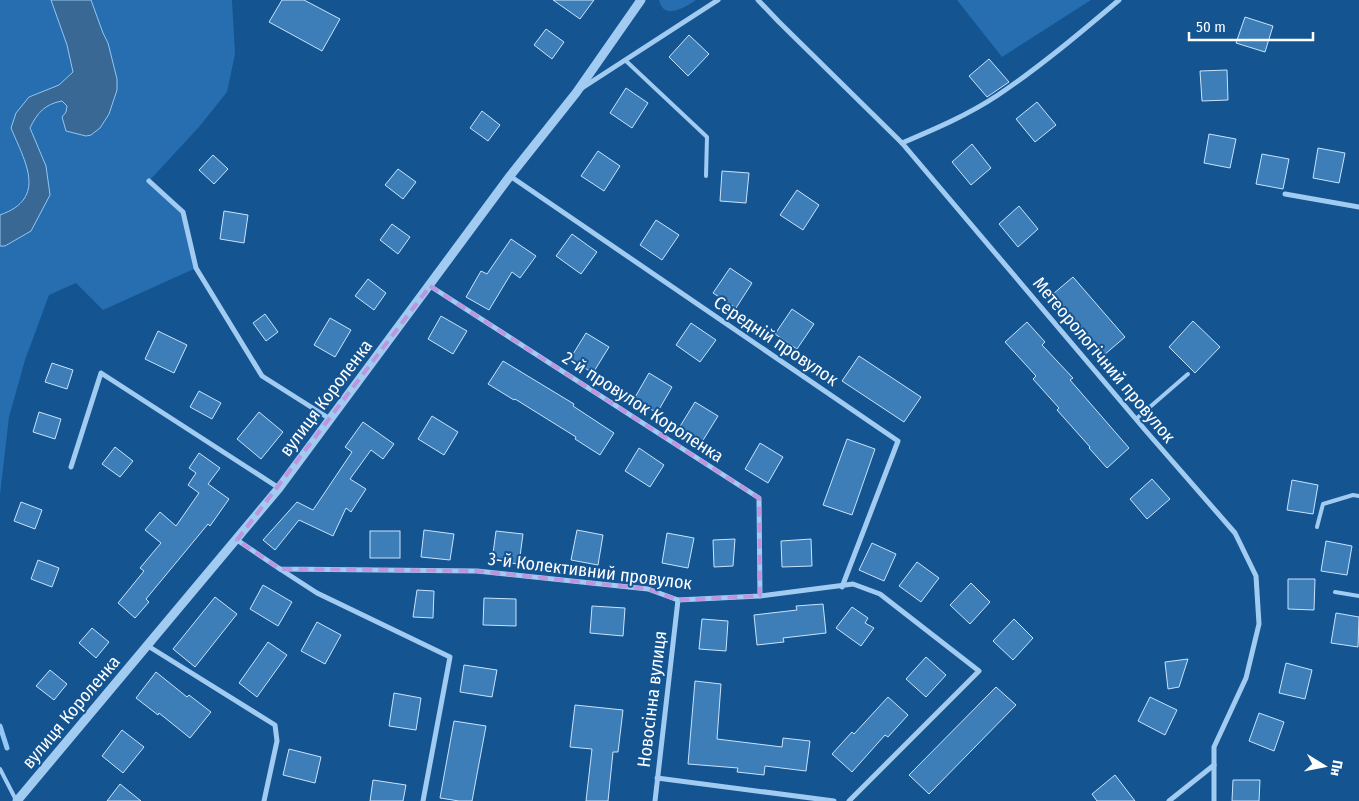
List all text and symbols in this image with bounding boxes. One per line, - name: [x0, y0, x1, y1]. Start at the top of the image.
- scale bar: [1189, 10, 1313, 42]
- text: 50 m: [1196, 18, 1226, 36]
- street label: Метеорологічний провулок: [1028, 272, 1180, 448]
- street label: Середній провулок: [710, 291, 843, 391]
- street label: вулиця Короленка: [275, 335, 377, 461]
- street label: 2-й провулок Короленка: [558, 347, 728, 467]
- street label: 3-й Колективний провулок: [487, 548, 694, 595]
- street label: Новосінна вулиця: [633, 630, 671, 768]
- street label: вулиця Короленка: [17, 651, 125, 773]
- north arrow: [1299, 741, 1349, 791]
- text: Пн: [1327, 759, 1346, 777]

